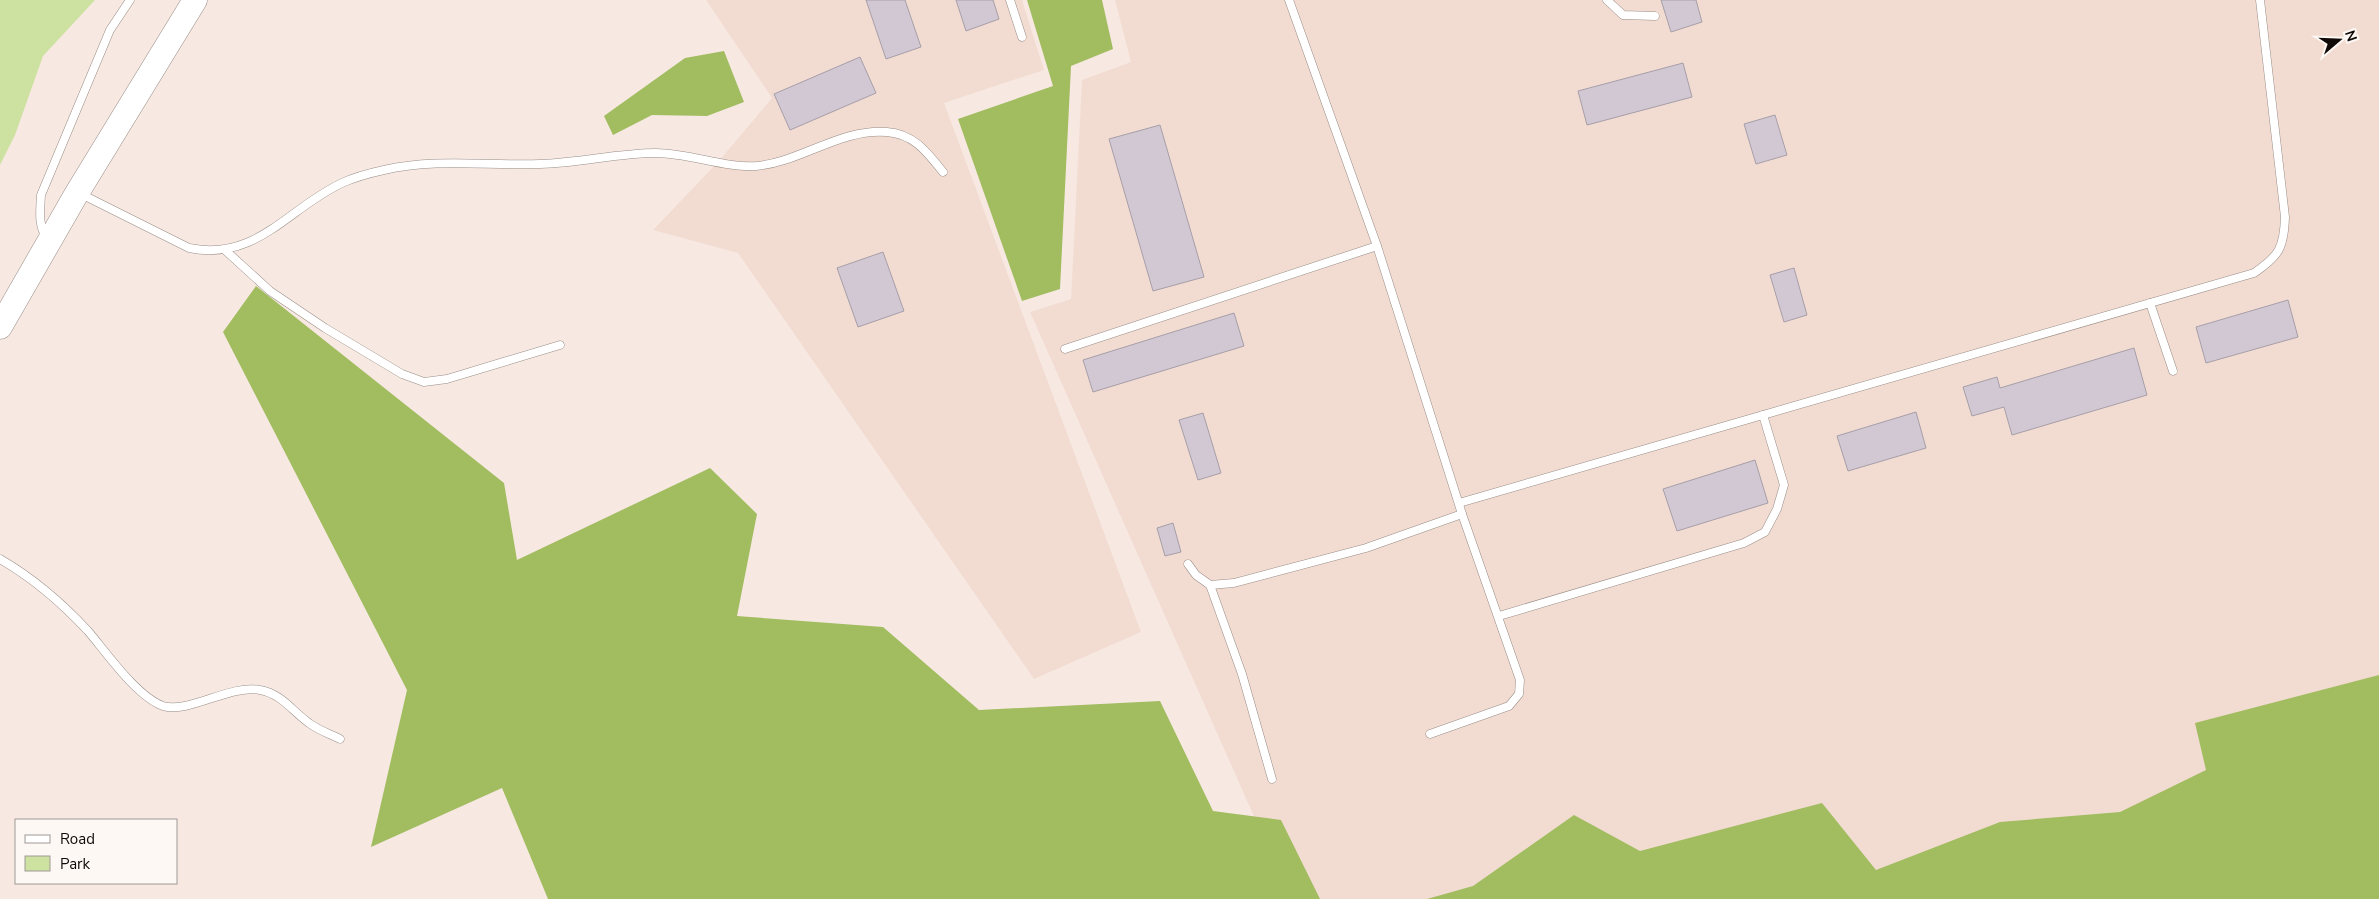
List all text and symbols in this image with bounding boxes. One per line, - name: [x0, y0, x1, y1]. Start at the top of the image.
- north arrow: [2314, 15, 2364, 65]
- text: N: [2340, 28, 2362, 44]
- legend: [15, 819, 178, 884]
- text: Road: [60, 829, 95, 849]
- text: Park: [60, 854, 90, 874]

